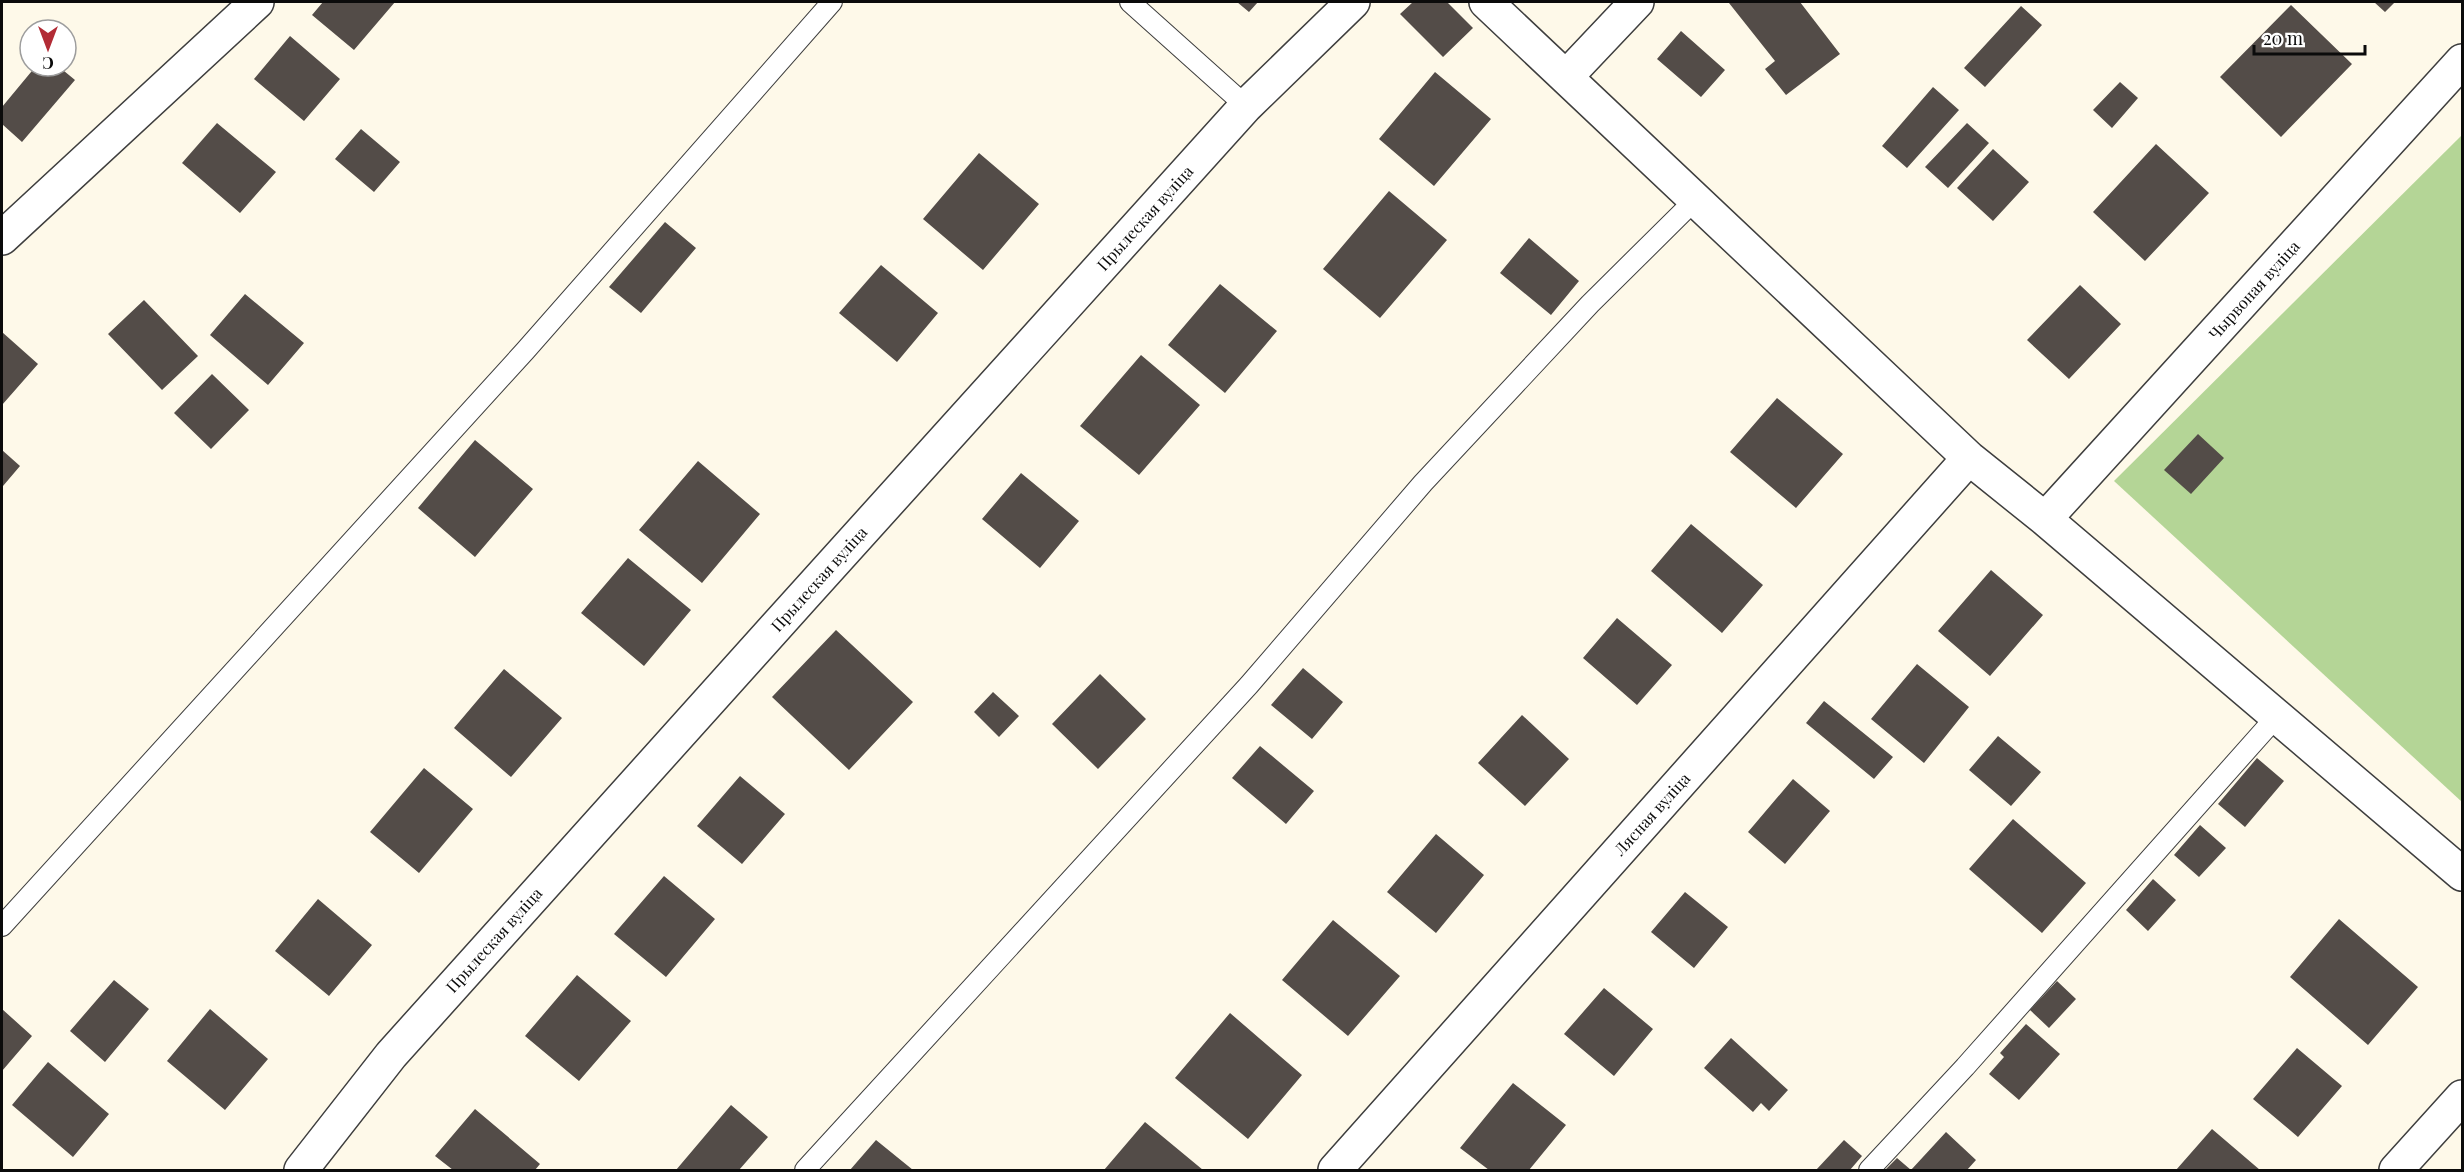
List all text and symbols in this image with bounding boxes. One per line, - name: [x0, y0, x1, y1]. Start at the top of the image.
- north arrow: [18, 18, 78, 78]
- scale bar: [2254, 18, 2365, 56]
- text: 20 m: [2263, 26, 2303, 50]
- text: С: [42, 53, 54, 74]
- street label: Прылеская вуліца: [1092, 161, 1197, 275]
- street label: Чырвоная вуліца: [2204, 236, 2304, 344]
- street label: Прылеская вуліца: [766, 522, 871, 636]
- street label: Лясная вуліца: [1608, 768, 1694, 860]
- street label: Прылеская вуліца: [441, 883, 546, 997]

